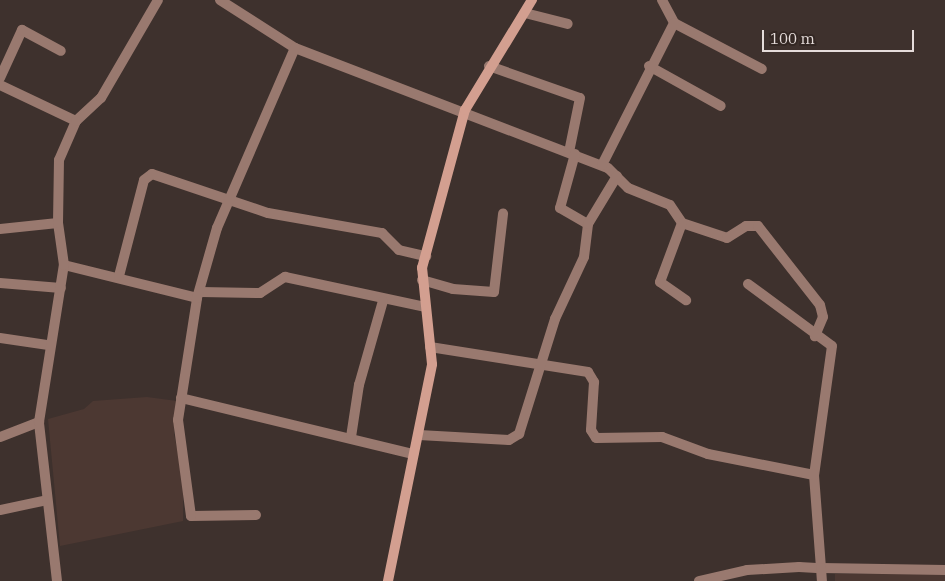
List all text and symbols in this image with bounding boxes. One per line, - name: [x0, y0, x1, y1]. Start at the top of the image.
- scale bar: [765, 20, 918, 52]
- text: 100 m: [770, 29, 815, 48]

